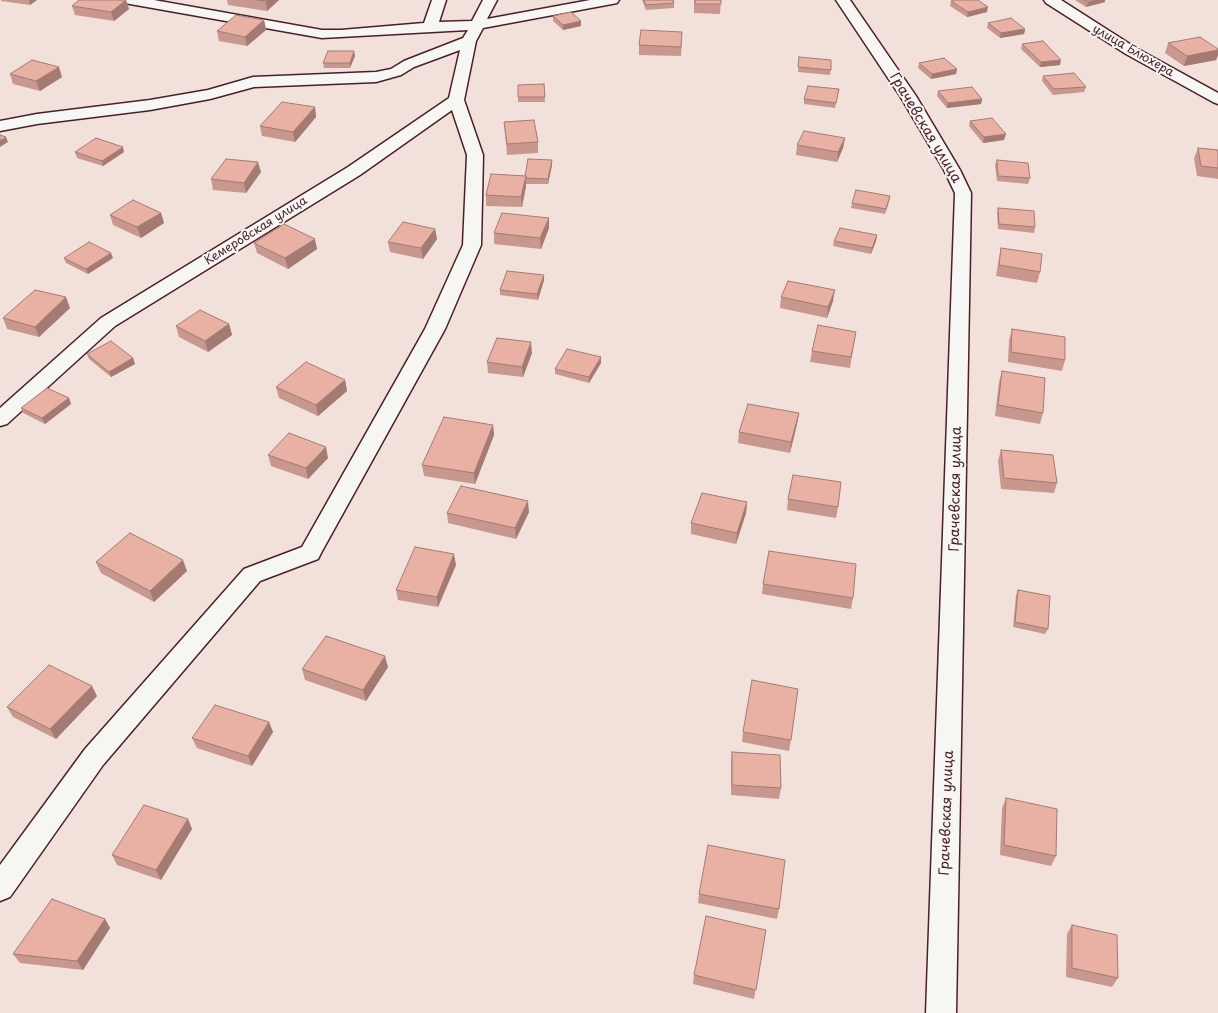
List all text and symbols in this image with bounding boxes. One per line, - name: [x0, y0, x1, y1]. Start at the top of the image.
- street label: улица Блюхера: [1090, 22, 1176, 80]
- street label: Грачевская улица: [885, 70, 965, 186]
- street label: Кемеровская улица: [202, 194, 310, 268]
- street label: Грачевская улица: [947, 426, 965, 552]
- street label: Грачевская улица: [936, 750, 958, 876]

